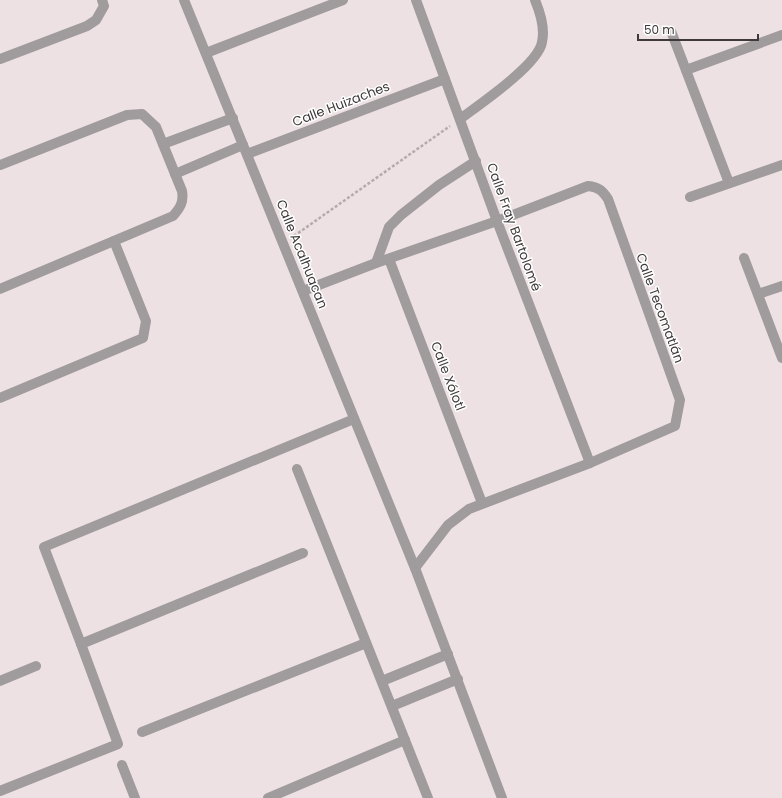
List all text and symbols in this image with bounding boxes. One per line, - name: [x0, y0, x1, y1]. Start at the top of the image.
- scale bar: [638, 16, 758, 42]
- text: 50 m: [644, 21, 675, 38]
- street label: Calle Huizaches: [290, 77, 393, 131]
- street label: Calle Fray Bartolomé: [482, 160, 546, 294]
- street label: Calle Acalhuacan: [271, 197, 333, 311]
- street label: Calle Tecomatlán: [631, 251, 689, 365]
- street label: Calle Xólotl: [426, 339, 470, 413]

